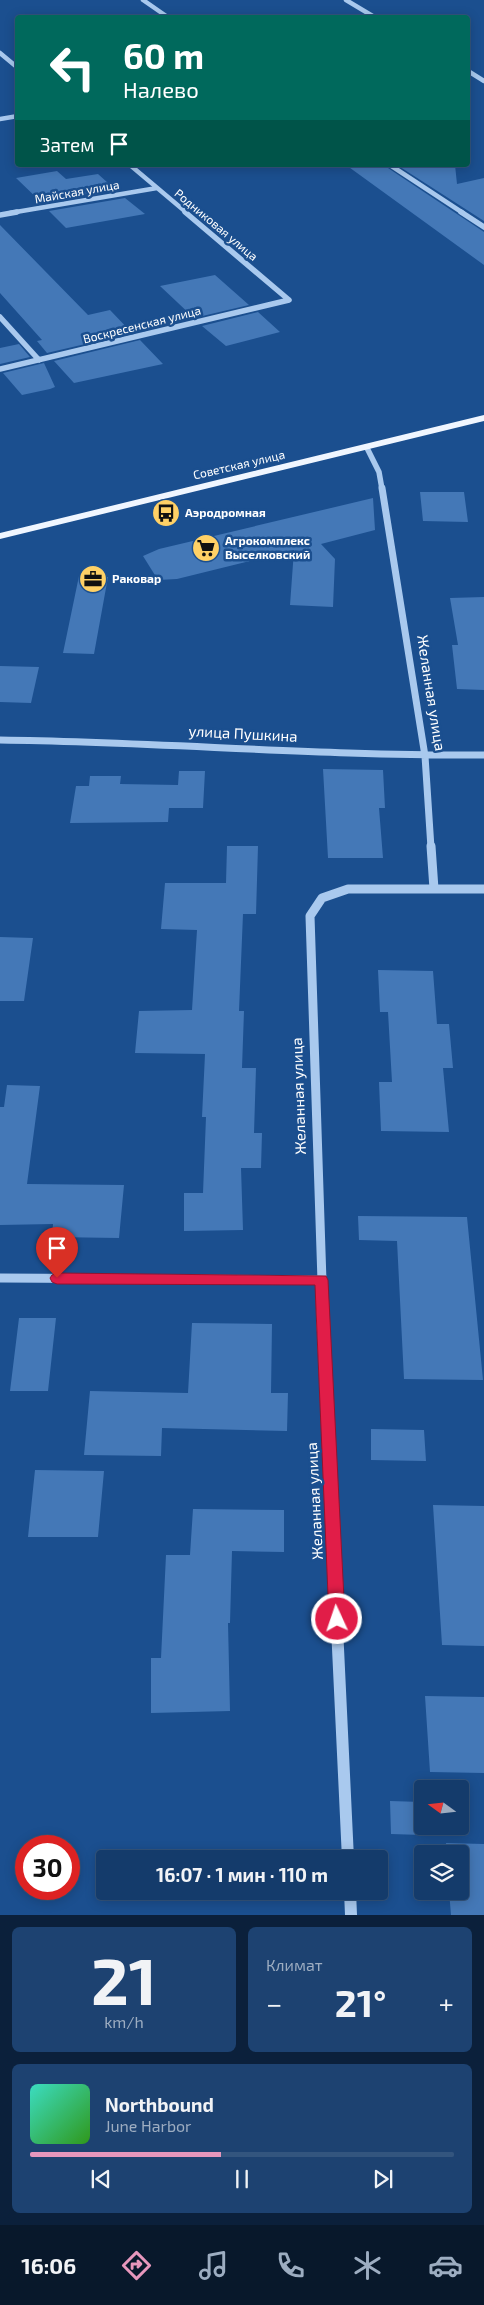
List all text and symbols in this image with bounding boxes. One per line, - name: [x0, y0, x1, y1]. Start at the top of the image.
- text: 60 m: [123, 34, 204, 76]
- icon: left: [40, 35, 105, 100]
- text: Налево: [123, 76, 199, 102]
- icon: arrive: [105, 130, 133, 158]
- text: Затем: [40, 133, 95, 156]
- street label: Майская улица: [33, 177, 121, 206]
- street label: Родниковая улица: [172, 185, 261, 264]
- street label: Воскресенская улица: [81, 303, 202, 346]
- street label: Советская улица: [191, 447, 286, 482]
- bus stop icon: Аэродромная: [151, 498, 181, 528]
- place label: Аэродромная: [185, 505, 266, 519]
- supermarket icon: Агрокомплекс Выселковский: [191, 533, 221, 563]
- place label: Агрокомплекс Выселковский: [225, 533, 310, 561]
- office icon: Раковар: [78, 564, 108, 594]
- place label: Раковар: [112, 571, 161, 585]
- street label: Желанная улица: [413, 633, 450, 752]
- street label: улица Пушкина: [188, 721, 298, 746]
- street label: Желанная улица: [287, 1037, 310, 1155]
- pin: [36, 1227, 78, 1278]
- icon: arrive: [43, 1234, 71, 1262]
- street label: Желанная улица: [302, 1442, 327, 1560]
- position arrow: [310, 1592, 362, 1644]
- north arrow: [414, 1780, 469, 1835]
- map controls: [414, 1780, 469, 1900]
- speed limit sign: 30: [15, 1835, 80, 1900]
- button: layers: [414, 1845, 469, 1900]
- text: 16:07 · 1 мин · 110 m: [156, 1863, 328, 1886]
- text: 21: [91, 1940, 157, 2018]
- text: Климат: [266, 1955, 323, 1974]
- text: 21°: [335, 1979, 386, 2025]
- text: −: [266, 1986, 282, 2020]
- text: +: [439, 1986, 454, 2020]
- text: km/h: [104, 2012, 144, 2031]
- text: Northbound: [105, 2093, 214, 2116]
- text: June Harbor: [105, 2116, 192, 2135]
- icon: previous: [87, 2165, 115, 2193]
- icon: pause: [228, 2165, 256, 2193]
- icon: next: [369, 2165, 397, 2193]
- icon: directions: [119, 2248, 154, 2283]
- icon: music: [196, 2248, 231, 2283]
- icon: phone: [273, 2248, 308, 2283]
- icon: climate: [350, 2248, 385, 2283]
- icon: car: [428, 2248, 463, 2283]
- text: 16:06: [21, 2252, 76, 2278]

